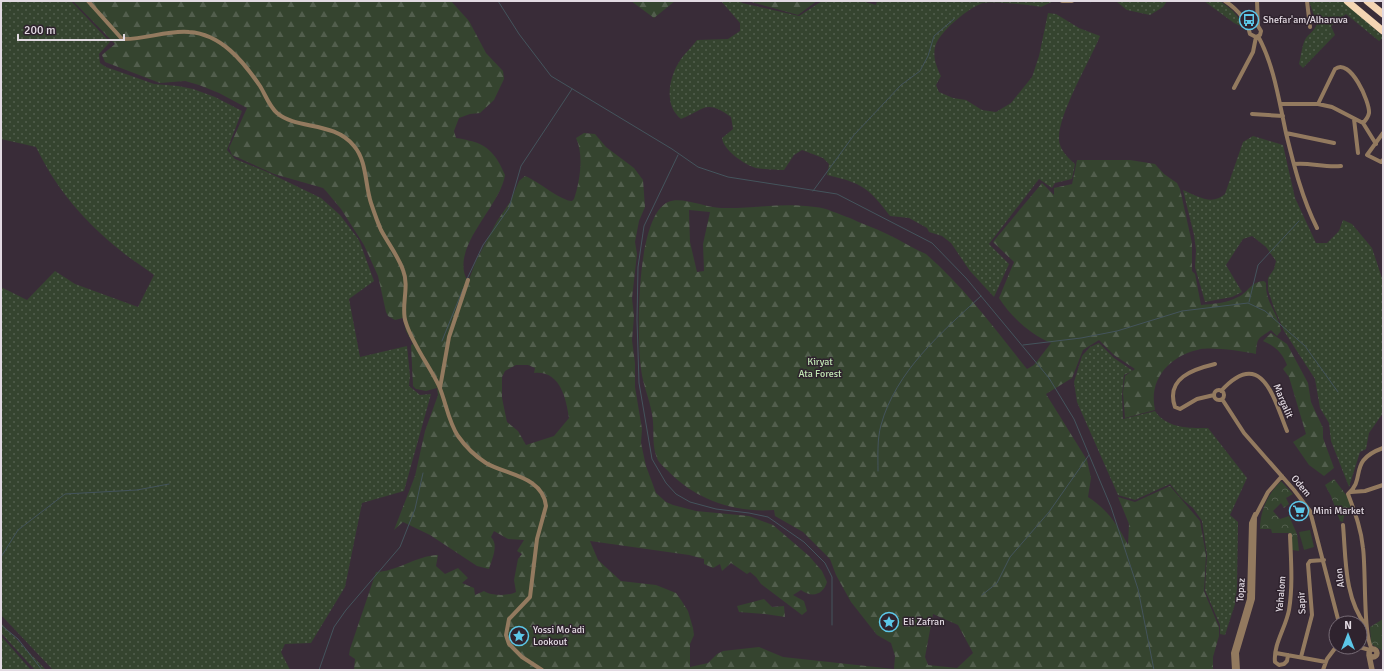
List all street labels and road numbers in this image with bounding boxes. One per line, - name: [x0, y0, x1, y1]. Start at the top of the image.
- street label: Margalit: [1270, 382, 1296, 420]
- street label: Odem: [1288, 473, 1314, 499]
- street label: Alon: [1333, 568, 1347, 588]
- street label: Yahalom: [1273, 575, 1289, 613]
- street label: Topaz: [1234, 577, 1248, 602]
- street label: Sapir: [1295, 591, 1309, 614]

